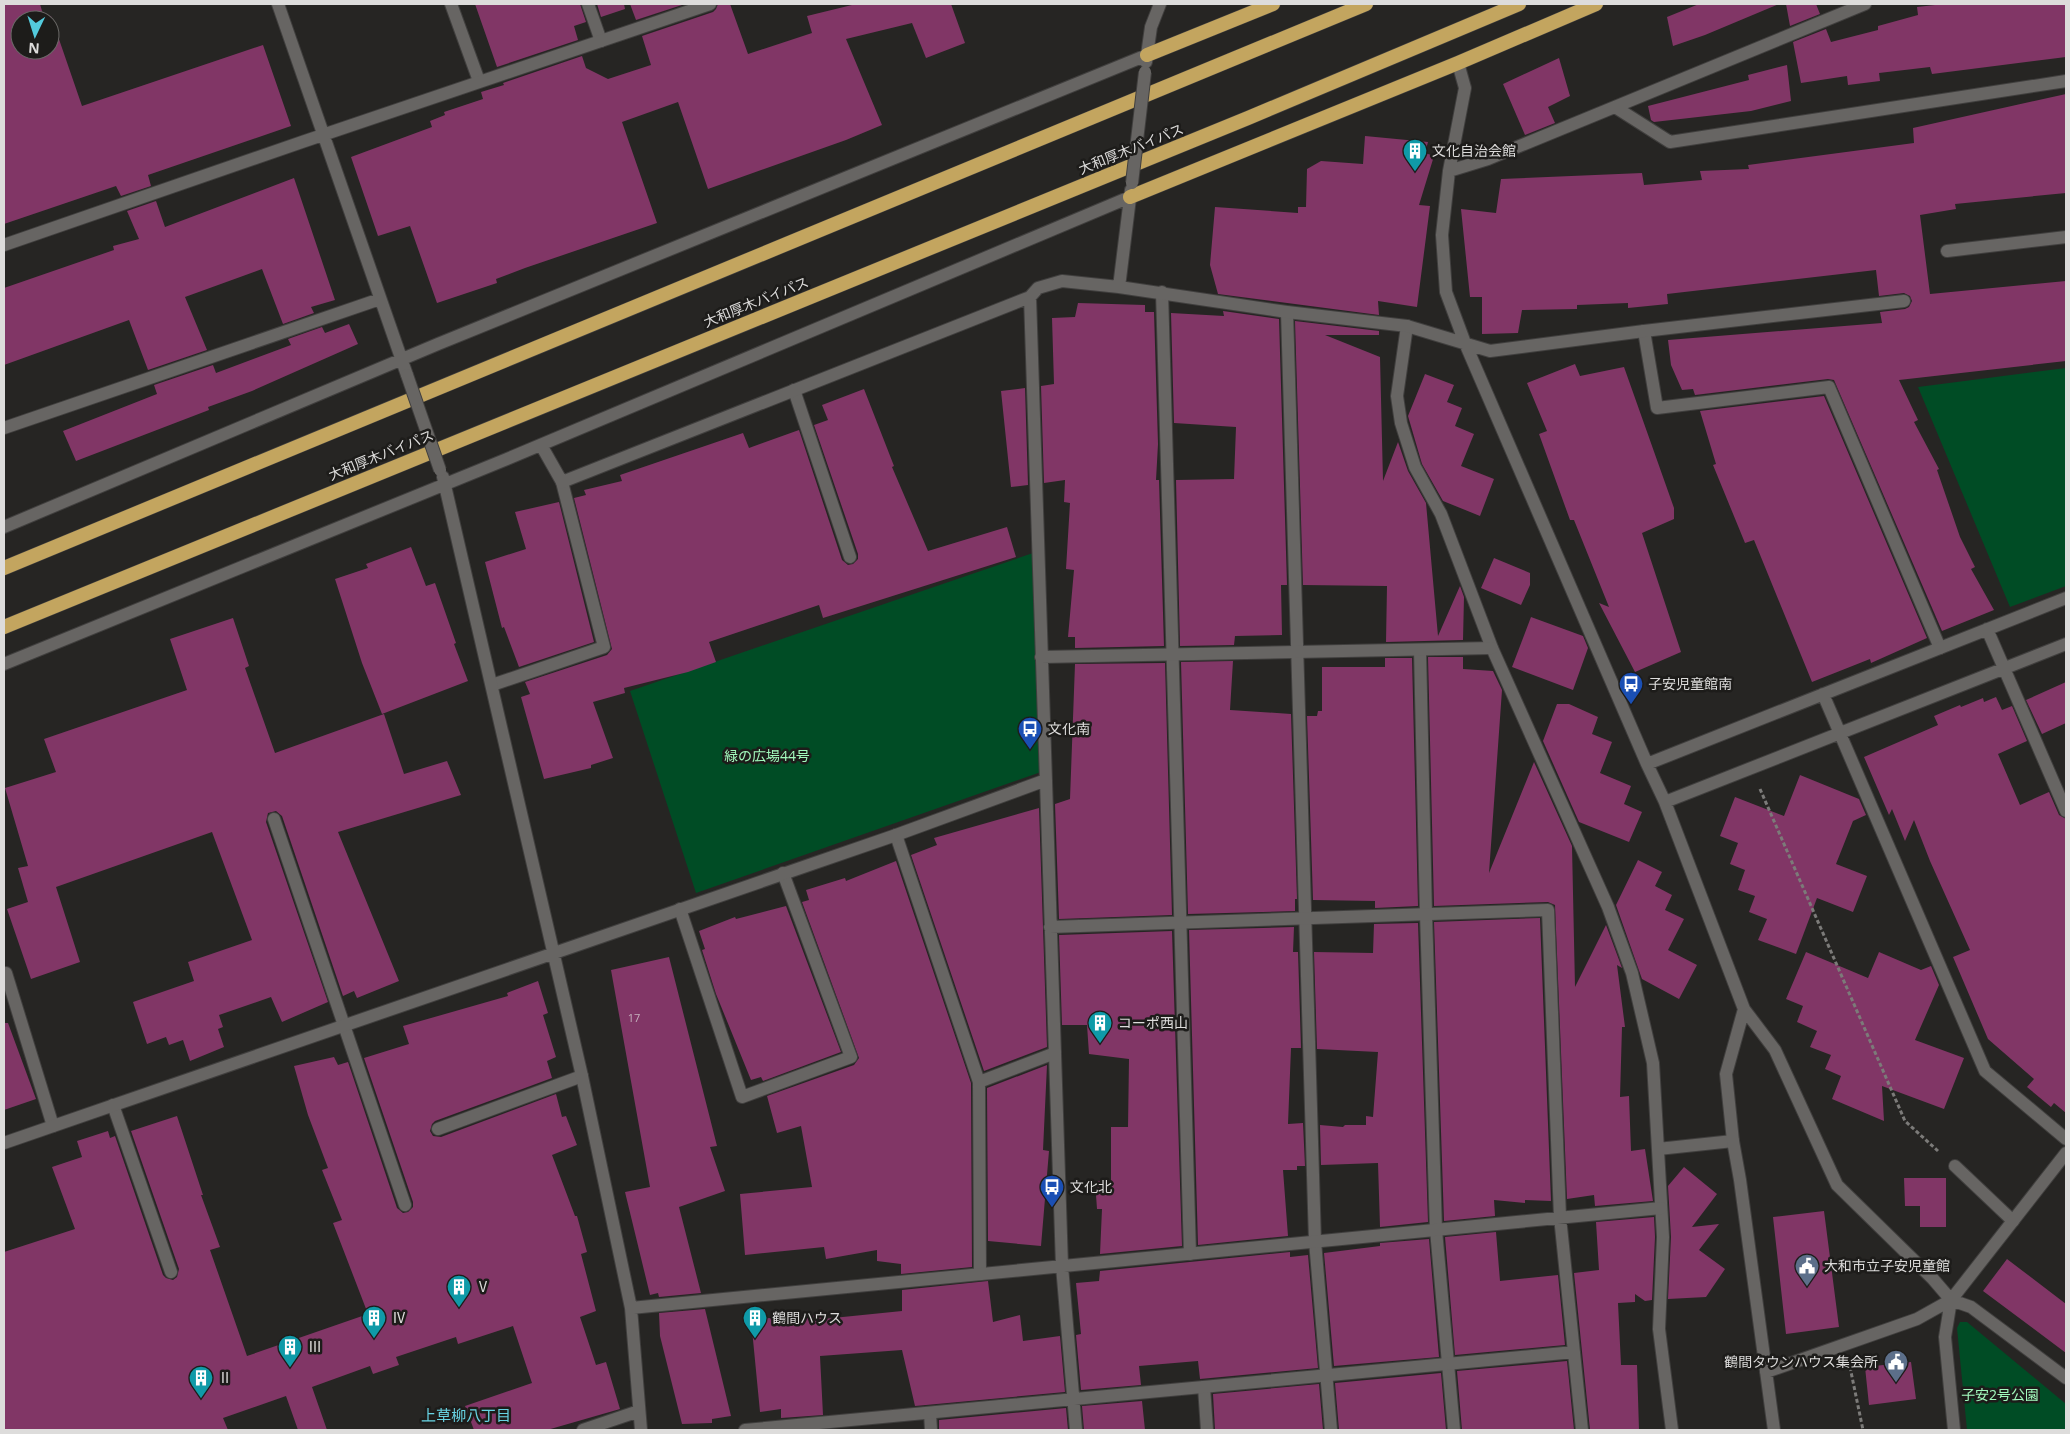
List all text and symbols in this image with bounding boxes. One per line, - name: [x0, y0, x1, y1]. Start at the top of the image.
- north arrow: [10, 10, 60, 60]
- text: N: [28, 39, 40, 58]
- street label: 大和厚木バイパス: [1075, 119, 1186, 178]
- building icon: 文化自治会館: [1402, 138, 1428, 172]
- place label: 文化自治会館: [1432, 141, 1516, 160]
- street label: 大和厚木バイパス: [700, 272, 811, 331]
- street label: 大和厚木バイパス: [325, 425, 436, 484]
- bus stop icon: 子安児童館南: [1618, 671, 1644, 705]
- place label: 子安児童館南: [1648, 674, 1732, 693]
- bus stop icon: 文化南: [1017, 716, 1043, 750]
- place label: 文化南: [1048, 719, 1090, 738]
- park label: 緑の広場44号: [724, 746, 810, 765]
- house number: 17: [628, 1010, 640, 1025]
- building icon: コーポ西山: [1087, 1010, 1113, 1044]
- place label: コーポ西山: [1118, 1013, 1188, 1032]
- bus stop icon: 文化北: [1039, 1174, 1065, 1208]
- place label: 文化北: [1070, 1177, 1112, 1196]
- public building icon: 大和市立子安児童館: [1794, 1253, 1820, 1287]
- place label: 大和市立子安児童館: [1824, 1256, 1950, 1275]
- building icon: Ⅴ: [446, 1274, 472, 1308]
- place label: Ⅴ: [476, 1277, 490, 1296]
- building icon: Ⅳ: [361, 1305, 387, 1339]
- building icon: 鶴間ハウス: [742, 1305, 768, 1339]
- place label: Ⅳ: [392, 1308, 406, 1327]
- place label: 鶴間ハウス: [772, 1308, 842, 1327]
- building icon: Ⅲ: [277, 1334, 303, 1368]
- place label: Ⅲ: [308, 1337, 322, 1356]
- public building icon: 鶴間タウンハウス集会所: [1883, 1349, 1909, 1383]
- place label: 鶴間タウンハウス集会所: [1724, 1352, 1878, 1371]
- building icon: Ⅱ: [188, 1365, 214, 1399]
- place label: Ⅱ: [218, 1368, 232, 1387]
- park label: 子安2号公園: [1961, 1385, 2039, 1404]
- district label: 上草柳八丁目: [421, 1405, 511, 1425]

